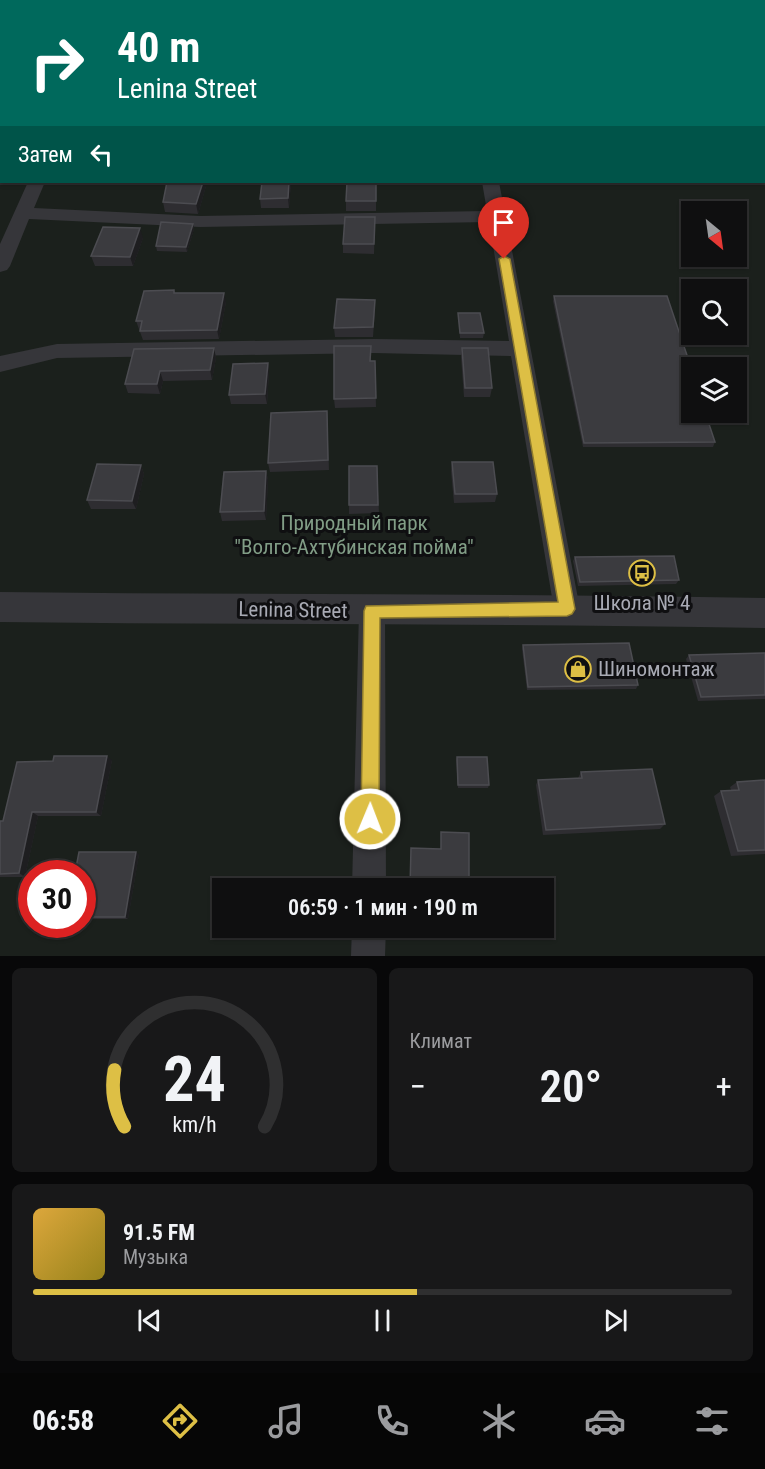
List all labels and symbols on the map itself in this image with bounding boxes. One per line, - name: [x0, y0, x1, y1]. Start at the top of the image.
- pin: [478, 197, 529, 259]
- north arrow: [681, 201, 747, 267]
- park label: Природный парк "Волго-Ахтубинская пойма": [234, 511, 474, 559]
- bus stop icon: Школа № 4: [627, 558, 657, 588]
- place label: Школа № 4: [594, 591, 690, 615]
- street label: Lenina Street: [238, 597, 348, 623]
- shop icon: Шиномонтаж: [563, 654, 593, 684]
- place label: Шиномонтаж: [598, 657, 715, 681]
- position arrow: [338, 787, 402, 851]
- speed limit sign: 30: [18, 860, 96, 938]

